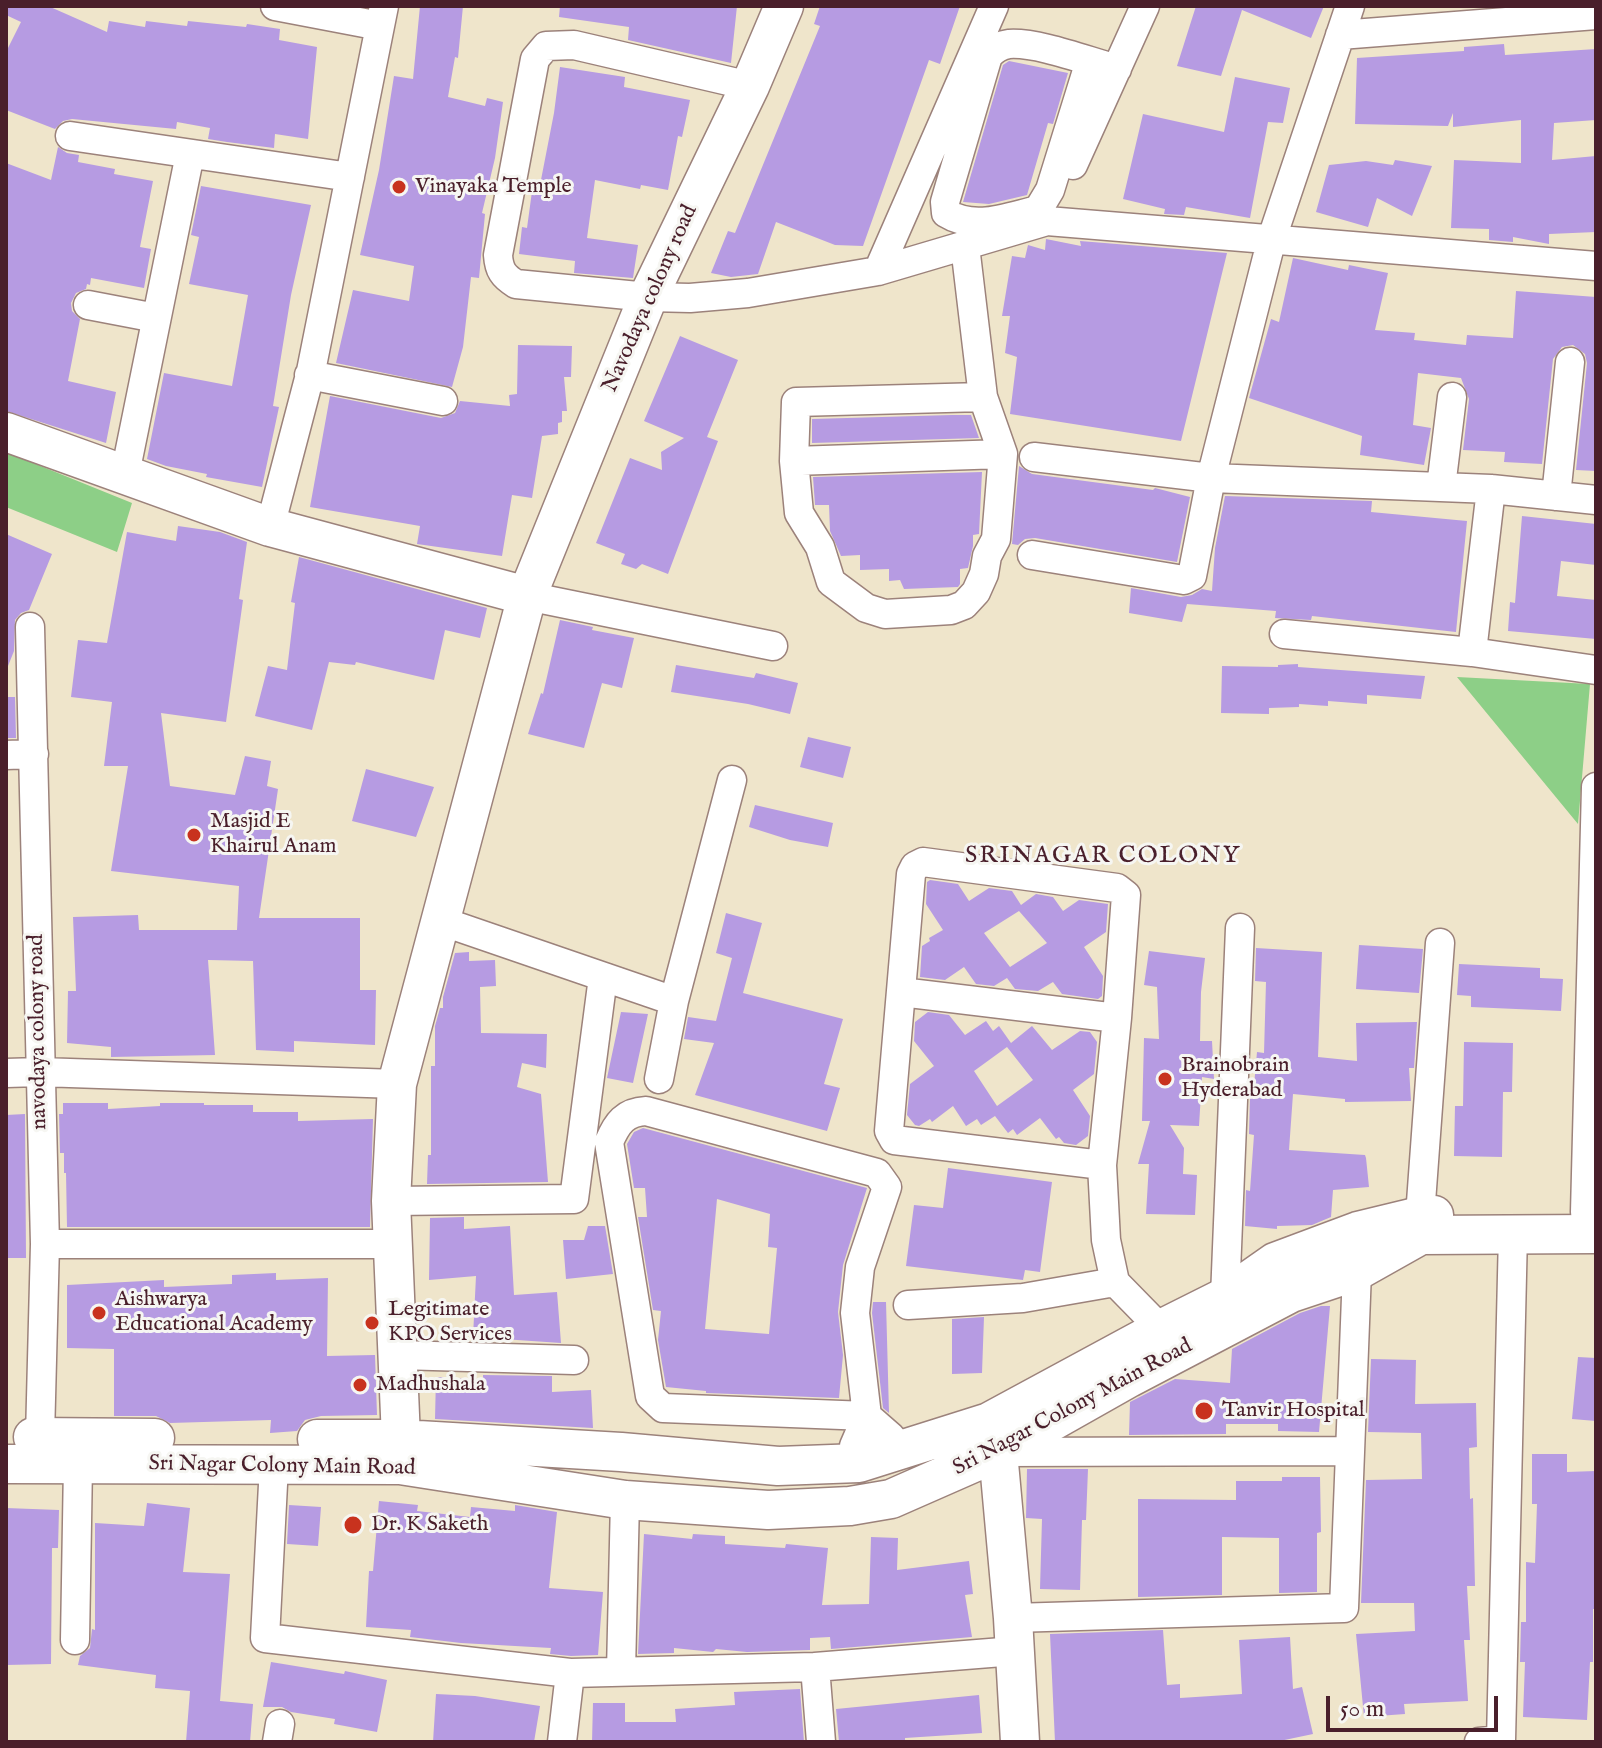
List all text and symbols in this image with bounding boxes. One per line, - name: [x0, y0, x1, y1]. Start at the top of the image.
- place label: Vinayaka Temple: [415, 174, 572, 200]
- marker: Vinayaka Temple: [390, 178, 408, 196]
- street label: Navodaya colony road: [598, 201, 704, 397]
- place label: Masjid E Khairul Anam: [210, 809, 336, 860]
- marker: Masjid E Khairul Anam: [185, 826, 203, 844]
- district label: SRINAGAR COLONY: [965, 843, 1241, 871]
- street label: navodaya colony road: [24, 934, 54, 1130]
- place label: Brainobrain Hyderabad: [1181, 1053, 1289, 1104]
- marker: Brainobrain Hyderabad: [1156, 1070, 1174, 1088]
- place label: Aishwarya Educational Academy: [115, 1287, 313, 1338]
- place label: Legitimate KPO Services: [388, 1297, 512, 1348]
- marker: Aishwarya Educational Academy: [90, 1304, 108, 1322]
- marker: Legitimate KPO Services: [363, 1314, 381, 1332]
- street label: Sri Nagar Colony Main Road: [949, 1334, 1197, 1482]
- place label: Madhushala: [376, 1372, 485, 1398]
- marker: Madhushala: [351, 1376, 369, 1394]
- place label: Tanvir Hospital: [1222, 1398, 1365, 1424]
- marker: Tanvir Hospital: [1193, 1400, 1215, 1422]
- street label: Sri Nagar Colony Main Road: [148, 1451, 416, 1483]
- place label: Dr. K Saketh: [371, 1512, 488, 1538]
- marker: Dr. K Saketh: [342, 1514, 364, 1536]
- scale bar: [1330, 1680, 1502, 1730]
- text: 50 m: [1340, 1694, 1384, 1725]

